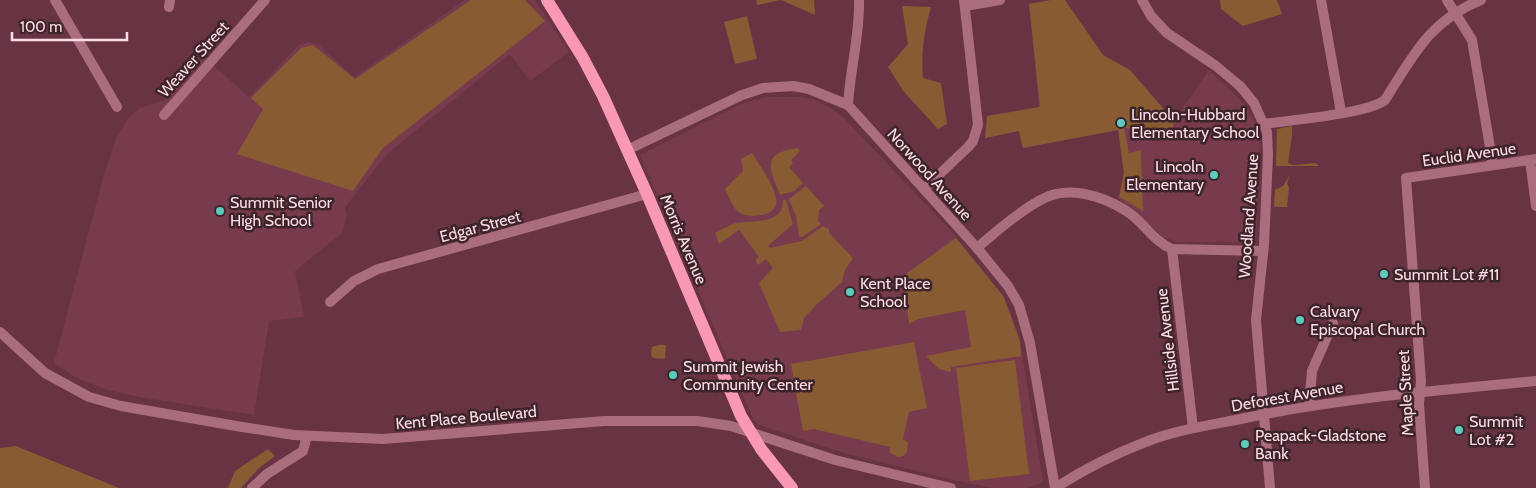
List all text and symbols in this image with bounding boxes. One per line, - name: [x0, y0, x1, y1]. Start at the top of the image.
- scale bar: [12, 10, 128, 42]
- street label: Weaver Street: [154, 17, 233, 101]
- text: 100 m: [20, 18, 62, 36]
- place label: Lincoln-Hubbard Elementary School: [1131, 105, 1259, 142]
- marker: Lincoln-Hubbard Elementary School: [1115, 117, 1127, 129]
- street label: Norwood Avenue: [883, 124, 976, 224]
- street label: Euclid Avenue: [1421, 139, 1517, 170]
- street label: Woodland Avenue: [1235, 153, 1262, 279]
- place label: Lincoln Elementary: [1126, 157, 1204, 194]
- marker: Lincoln Elementary: [1208, 169, 1220, 181]
- street label: Morris Avenue: [656, 191, 711, 287]
- place label: Summit Senior High School: [230, 193, 333, 230]
- marker: Summit Senior High School: [214, 205, 226, 217]
- street label: Edgar Street: [438, 206, 523, 246]
- place label: Summit Lot #11: [1394, 265, 1499, 284]
- marker: Summit Lot #11: [1378, 268, 1390, 280]
- place label: Kent Place School: [860, 274, 930, 311]
- marker: Kent Place School: [844, 286, 856, 298]
- street label: Hillside Avenue: [1152, 287, 1183, 392]
- place label: Calvary Episcopal Church: [1310, 302, 1425, 339]
- marker: Calvary Episcopal Church: [1294, 314, 1306, 326]
- street label: Maple Street: [1394, 349, 1417, 436]
- place label: Summit Jewish Community Center: [683, 357, 813, 394]
- marker: Summit Jewish Community Center: [667, 369, 679, 381]
- street label: Deforest Avenue: [1230, 377, 1344, 416]
- street label: Kent Place Boulevard: [395, 402, 537, 433]
- place label: Summit Lot #2: [1469, 412, 1524, 449]
- marker: Summit Lot #2: [1453, 424, 1465, 436]
- place label: Peapack-Gladstone Bank: [1255, 426, 1386, 463]
- marker: Peapack-Gladstone Bank: [1239, 438, 1251, 450]

